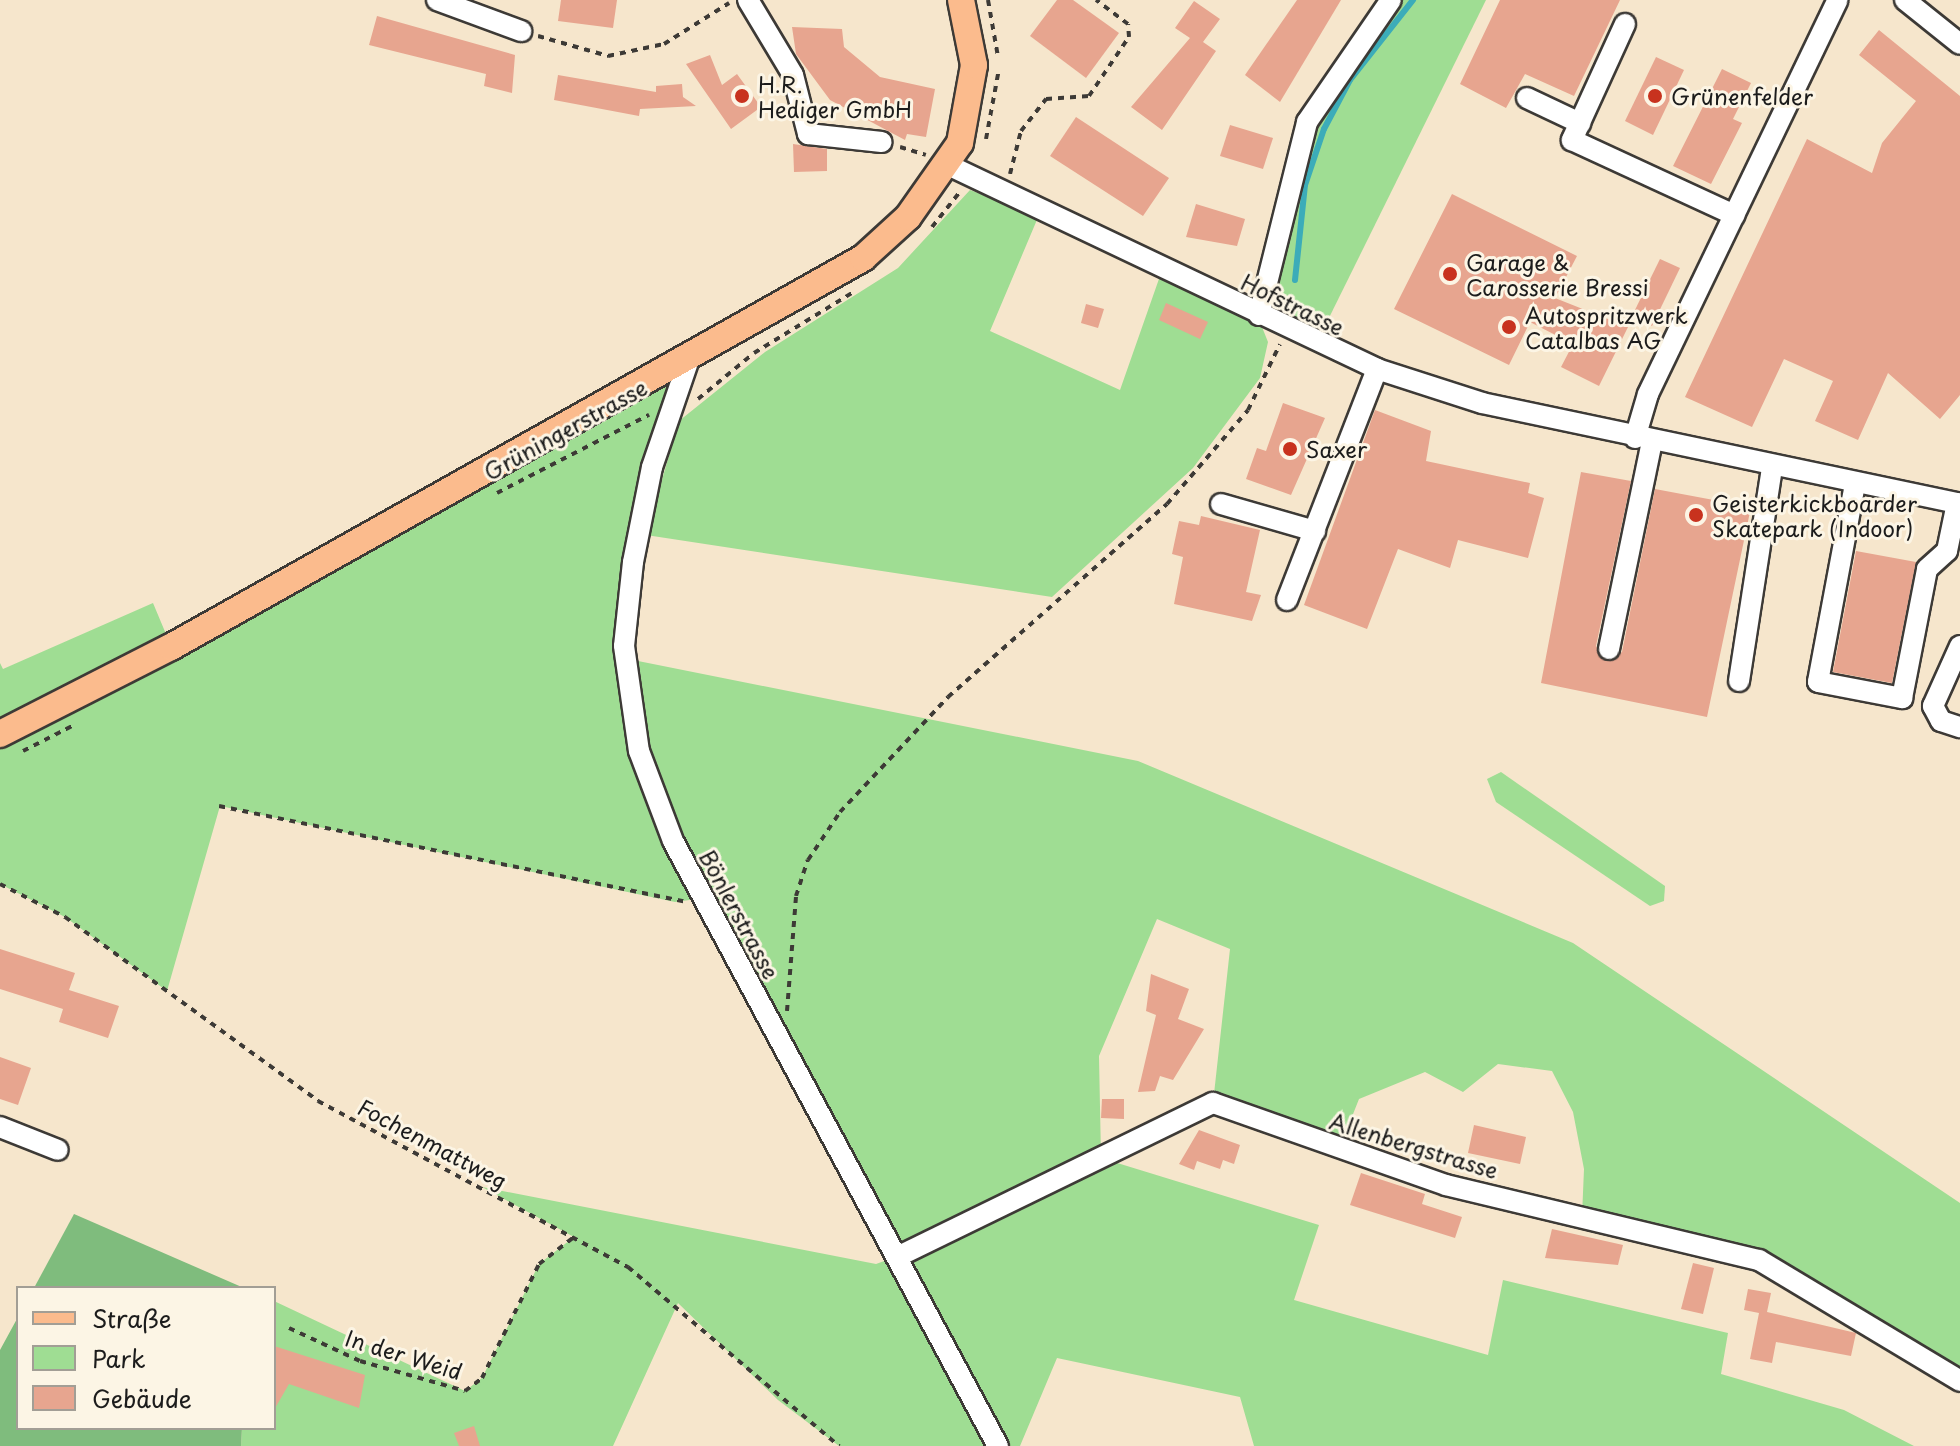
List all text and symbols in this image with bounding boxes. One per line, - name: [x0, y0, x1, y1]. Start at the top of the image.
- place label: H.R. Hediger GmbH: [758, 70, 914, 122]
- place label: Grünenfelder: [1671, 83, 1813, 109]
- marker: H.R. Hediger GmbH: [733, 87, 751, 105]
- marker: Grünenfelder: [1646, 87, 1664, 105]
- place label: Garage & Carosserie Bressi: [1466, 248, 1649, 300]
- marker: Garage & Carosserie Bressi: [1441, 265, 1459, 283]
- street label: Hofstrasse: [1237, 268, 1349, 340]
- place label: Autospritzwerk Catalbas AG: [1525, 301, 1688, 352]
- marker: Autospritzwerk Catalbas AG: [1500, 318, 1518, 336]
- street label: Grüningerstrasse: [479, 373, 651, 485]
- place label: Saxer: [1306, 436, 1367, 462]
- marker: Saxer: [1281, 440, 1299, 458]
- place label: Geisterkickboarder Skatepark (Indoor): [1712, 489, 1917, 540]
- marker: Geisterkickboarder Skatepark (Indoor): [1687, 506, 1705, 524]
- street label: Bönlerstrasse: [695, 845, 785, 983]
- street label: Fochenmattweg: [354, 1093, 512, 1193]
- street label: Allenbergstrasse: [1327, 1107, 1501, 1183]
- legend: [16, 1286, 276, 1430]
- text: Straße: [92, 1300, 171, 1336]
- street label: In der Weid: [342, 1324, 466, 1384]
- text: Park: [92, 1340, 146, 1376]
- text: Gebäude: [92, 1380, 192, 1416]

